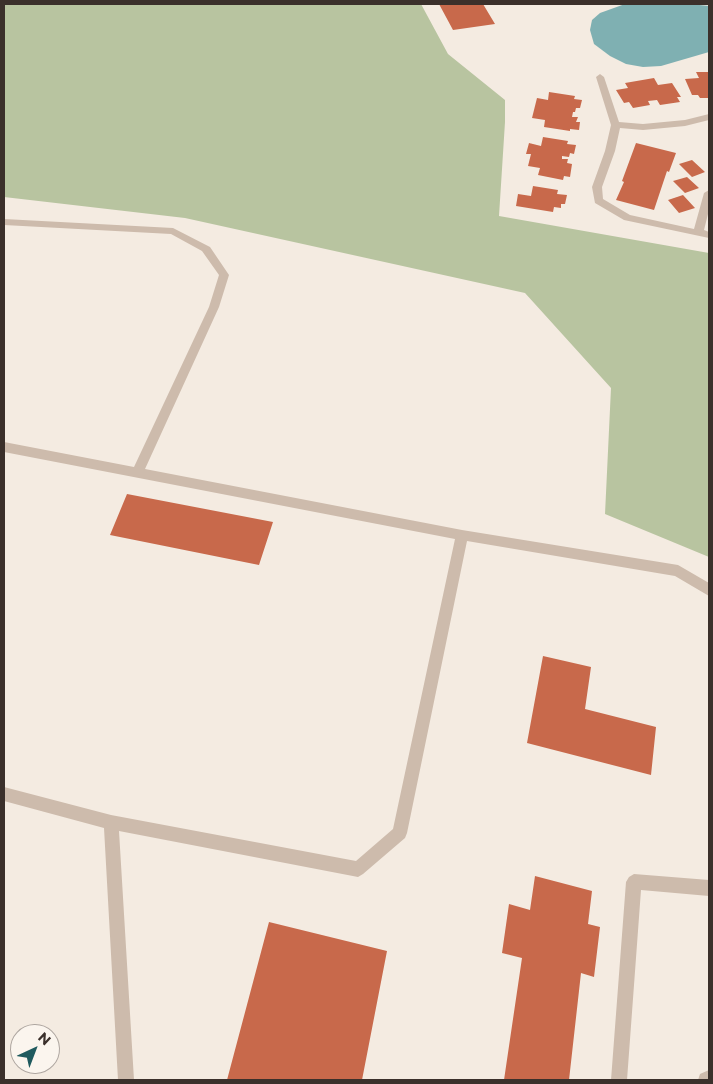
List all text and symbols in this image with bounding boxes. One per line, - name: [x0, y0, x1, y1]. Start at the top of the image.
- north arrow: [10, 1024, 60, 1074]
- text: N: [34, 1028, 55, 1049]

